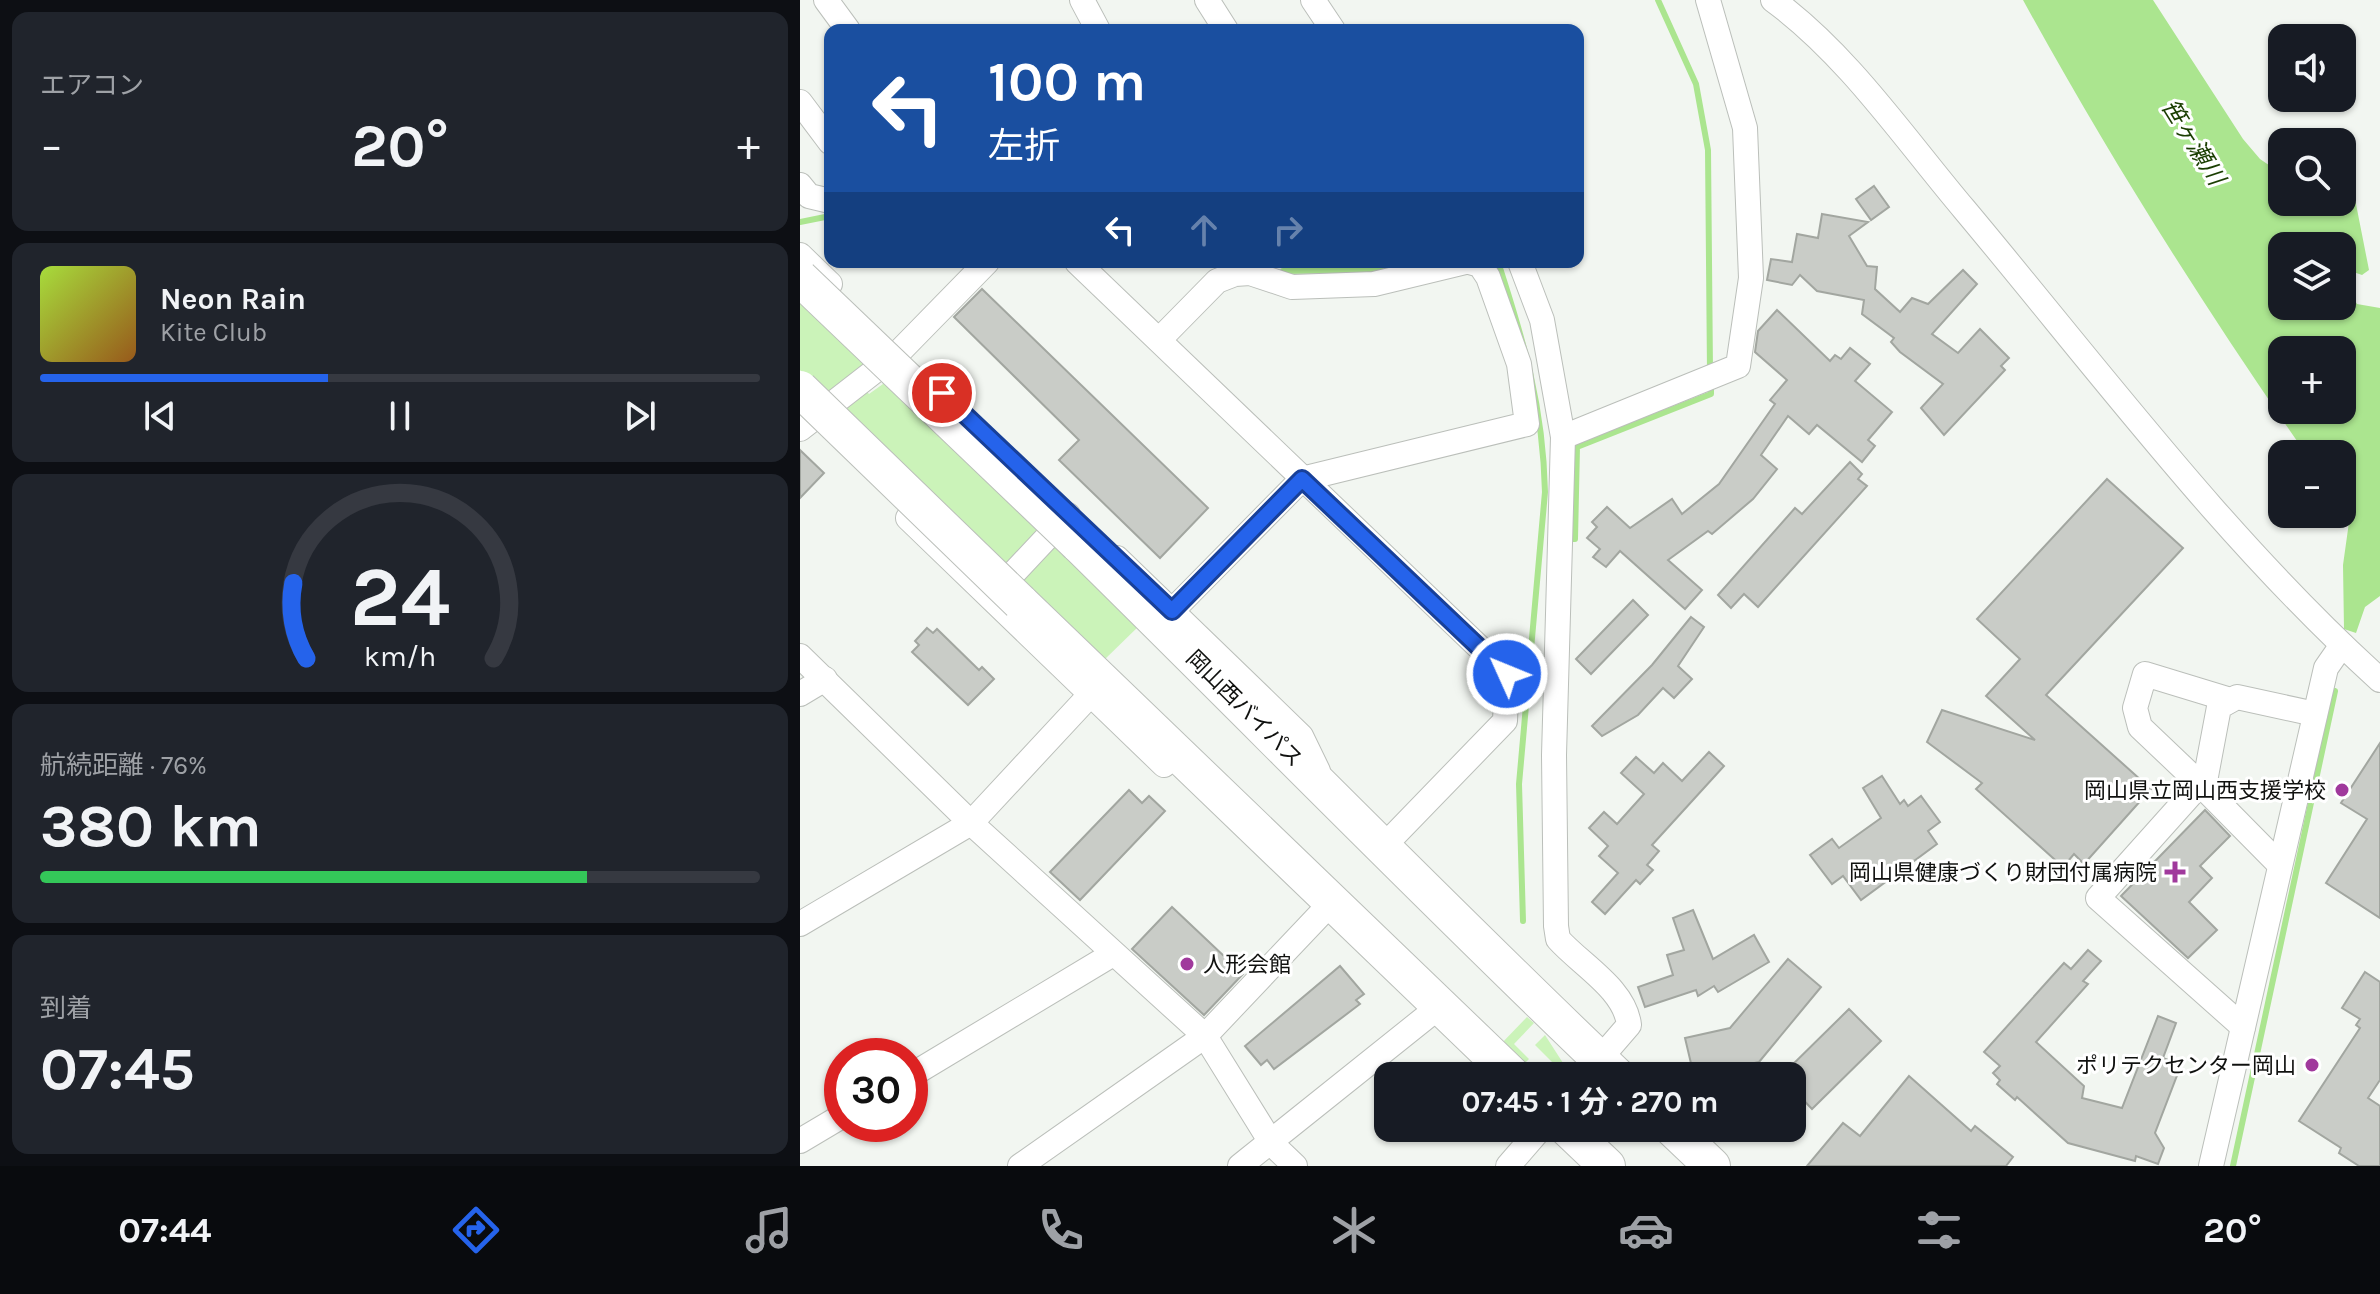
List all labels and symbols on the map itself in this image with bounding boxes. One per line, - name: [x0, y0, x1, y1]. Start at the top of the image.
- water label: 笹ヶ瀬川: [2156, 94, 2232, 193]
- pin: [908, 359, 976, 427]
- position arrow: [1465, 632, 1549, 716]
- street label: 岡山西バイパス: [1181, 645, 1308, 772]
- place label: 岡山県立岡山西支援学校: [2084, 778, 2326, 804]
- marker: 岡山県立岡山西支援学校: [2333, 781, 2351, 799]
- place label: 岡山県健康づくり財団付属病院: [1849, 860, 2157, 886]
- marker: 岡山県健康づくり財団付属病院: [2164, 861, 2186, 883]
- place label: 人形会館: [1203, 952, 1291, 978]
- marker: 人形会館: [1178, 955, 1196, 973]
- speed limit sign: 30: [824, 1038, 928, 1142]
- place label: ポリテクセンター岡山: [2076, 1053, 2296, 1079]
- marker: ポリテクセンター岡山: [2303, 1056, 2321, 1074]

